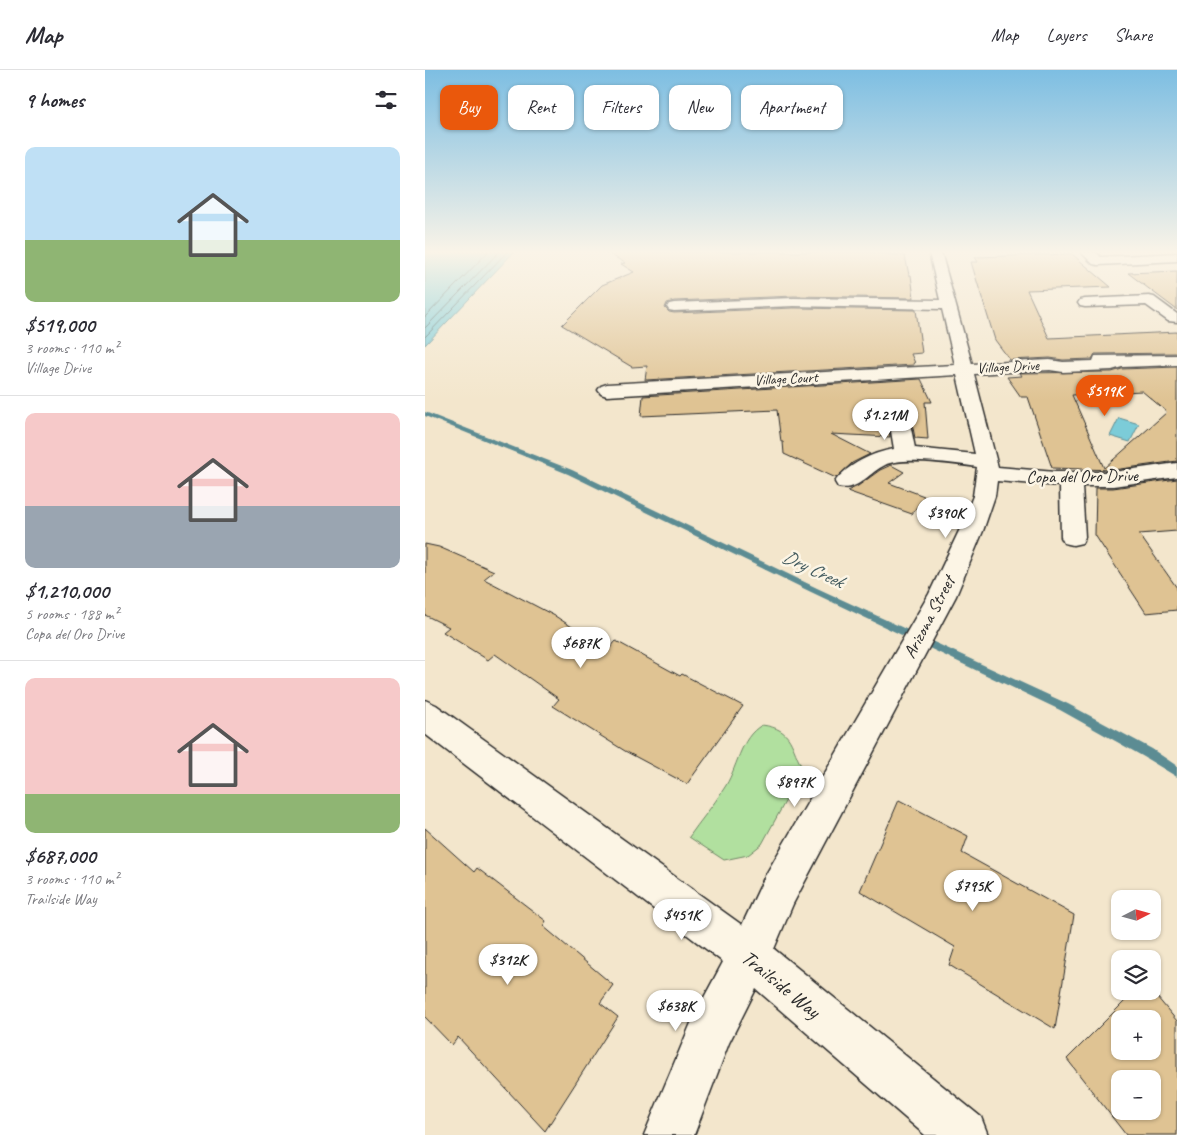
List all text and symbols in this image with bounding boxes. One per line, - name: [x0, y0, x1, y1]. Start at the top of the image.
- text: Map: [25, 20, 62, 50]
- text: Map: [991, 24, 1019, 46]
- text: Layers: [1047, 24, 1086, 46]
- text: Share: [1114, 24, 1152, 46]
- chip: Buy: [440, 85, 498, 130]
- chip: Rent: [508, 85, 574, 130]
- chip: Filters: [584, 85, 659, 130]
- chip: New: [669, 85, 731, 130]
- chip: Apartment: [741, 85, 843, 130]
- icon: filters: [372, 86, 400, 114]
- text: 9 homes: [25, 87, 84, 113]
- icon: home: [168, 180, 258, 270]
- text: $519,000: [25, 312, 95, 338]
- text: 3 rooms · 110 m²: [25, 338, 119, 358]
- street label: Village Drive: [977, 356, 1041, 378]
- text: Village Drive: [25, 358, 91, 378]
- street label: Village Court: [754, 368, 820, 390]
- pin: $519K: [1070, 374, 1140, 417]
- text: $519K: [1087, 381, 1123, 401]
- pin: $1.21M: [844, 398, 926, 441]
- text: $1.21M: [863, 405, 907, 425]
- icon: home: [168, 445, 258, 535]
- street label: Copa del Oro Drive: [1026, 464, 1139, 488]
- pin: $390K: [911, 496, 981, 539]
- text: $390K: [928, 503, 964, 523]
- water label: Dry Creek: [779, 545, 850, 595]
- street label: Arizona Street: [898, 569, 961, 662]
- text: $1,210,000: [25, 578, 109, 604]
- text: 5 rooms · 188 m²: [25, 604, 119, 624]
- text: Copa del Oro Drive: [25, 624, 124, 644]
- pin: $687K: [546, 626, 616, 669]
- text: $687K: [562, 633, 600, 653]
- icon: home: [168, 710, 258, 800]
- pin: $897K: [760, 766, 830, 808]
- text: $897K: [777, 772, 813, 792]
- text: $687,000: [25, 843, 96, 869]
- text: 3 rooms · 110 m²: [25, 869, 119, 889]
- pin: $795K: [938, 870, 1008, 912]
- text: $795K: [955, 876, 991, 896]
- text: Trailside Way: [25, 889, 97, 909]
- north arrow: [1111, 890, 1161, 940]
- map controls: [1111, 890, 1161, 1120]
- pin: $451K: [647, 898, 717, 941]
- text: $451K: [664, 905, 700, 925]
- pin: $312K: [473, 944, 543, 986]
- street label: Trailside Way: [736, 944, 827, 1025]
- text: $312K: [490, 950, 526, 970]
- button: layers: [1111, 950, 1161, 1000]
- pin: $638K: [641, 990, 711, 1032]
- text: $638K: [657, 996, 695, 1016]
- button: +: [1111, 1010, 1161, 1060]
- button: −: [1111, 1070, 1161, 1120]

